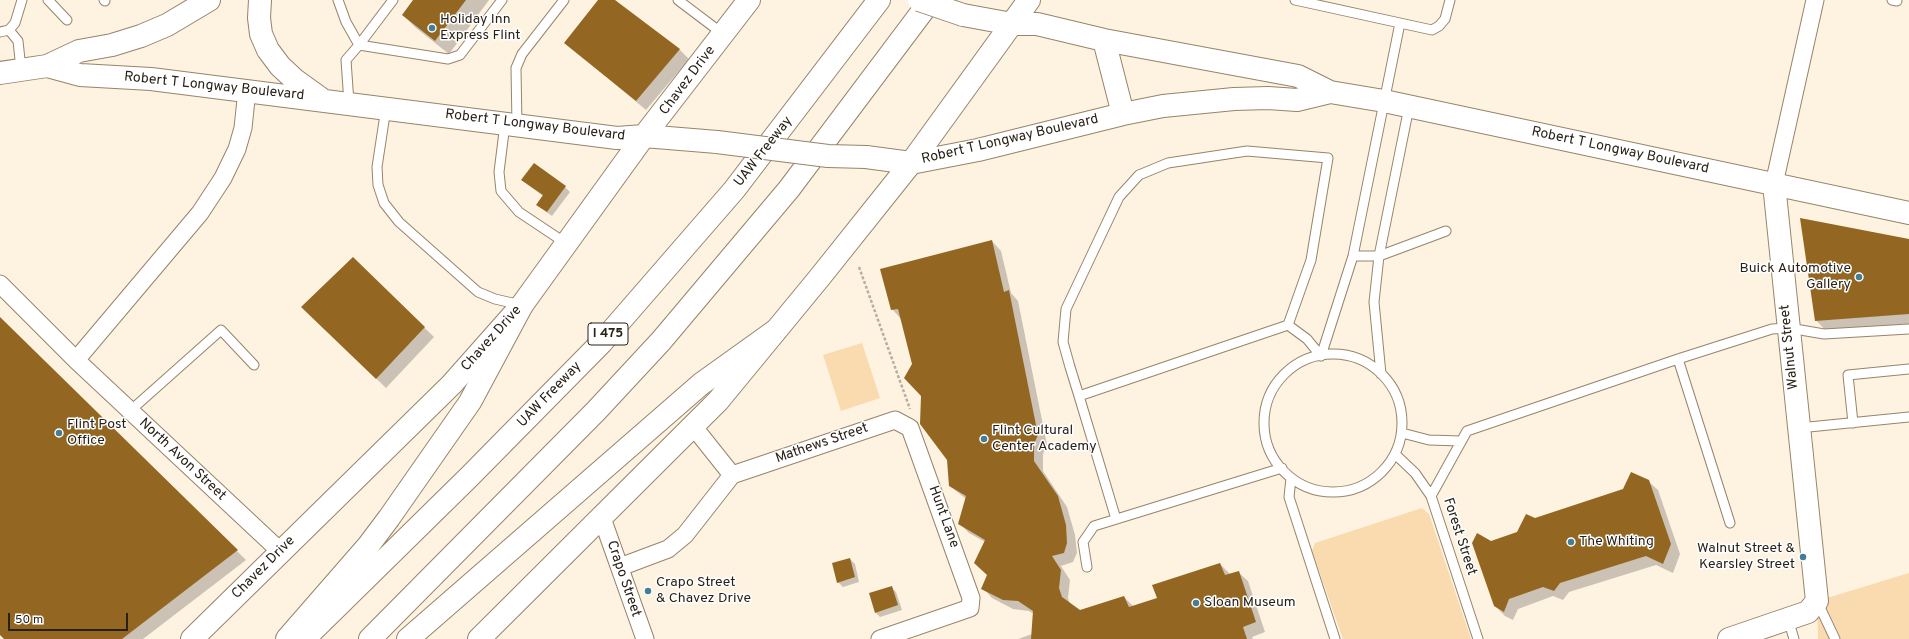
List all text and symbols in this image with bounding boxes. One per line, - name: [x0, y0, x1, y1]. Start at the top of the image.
- place label: Holiday Inn Express Flint: [440, 12, 521, 44]
- marker: Holiday Inn Express Flint: [427, 23, 437, 33]
- street label: Chavez Drive: [657, 43, 719, 119]
- street label: Robert T Longway Boulevard: [123, 69, 305, 105]
- street label: Robert T Longway Boulevard: [444, 107, 626, 145]
- street label: Robert T Longway Boulevard: [920, 111, 1100, 169]
- street label: UAW Freeway: [731, 113, 797, 191]
- street label: Robert T Longway Boulevard: [1530, 124, 1710, 178]
- place label: Buick Automotive Gallery: [1740, 261, 1851, 294]
- marker: Buick Automotive Gallery: [1854, 272, 1864, 282]
- street label: Chavez Drive: [458, 303, 526, 375]
- street label: Walnut Street: [1777, 304, 1803, 390]
- road number: I 475: [588, 323, 628, 345]
- street label: UAW Freeway: [515, 359, 585, 431]
- street label: North Avon Street: [135, 415, 229, 505]
- place label: Flint Post Office: [67, 417, 127, 450]
- street label: Mathews Street: [773, 420, 871, 468]
- place label: Flint Cultural Center Academy: [992, 423, 1097, 456]
- marker: Flint Post Office: [54, 428, 64, 438]
- marker: Flint Cultural Center Academy: [979, 434, 989, 444]
- street label: Hunt Lane: [924, 484, 962, 550]
- street label: Forest Street: [1439, 496, 1479, 578]
- street label: Chavez Drive: [229, 533, 299, 603]
- place label: The Whiting: [1579, 534, 1654, 550]
- marker: The Whiting: [1566, 537, 1576, 547]
- street label: Crapo Street: [602, 539, 644, 619]
- place label: Walnut Street & Kearsley Street: [1697, 541, 1795, 574]
- marker: Walnut Street & Kearsley Street: [1798, 552, 1808, 562]
- place label: Crapo Street & Chavez Drive: [656, 575, 751, 608]
- marker: Crapo Street & Chavez Drive: [643, 586, 653, 596]
- place label: Sloan Museum: [1204, 595, 1296, 611]
- marker: Sloan Museum: [1191, 598, 1201, 608]
- scale bar: [10, 605, 130, 631]
- text: 50 m: [15, 612, 43, 628]

